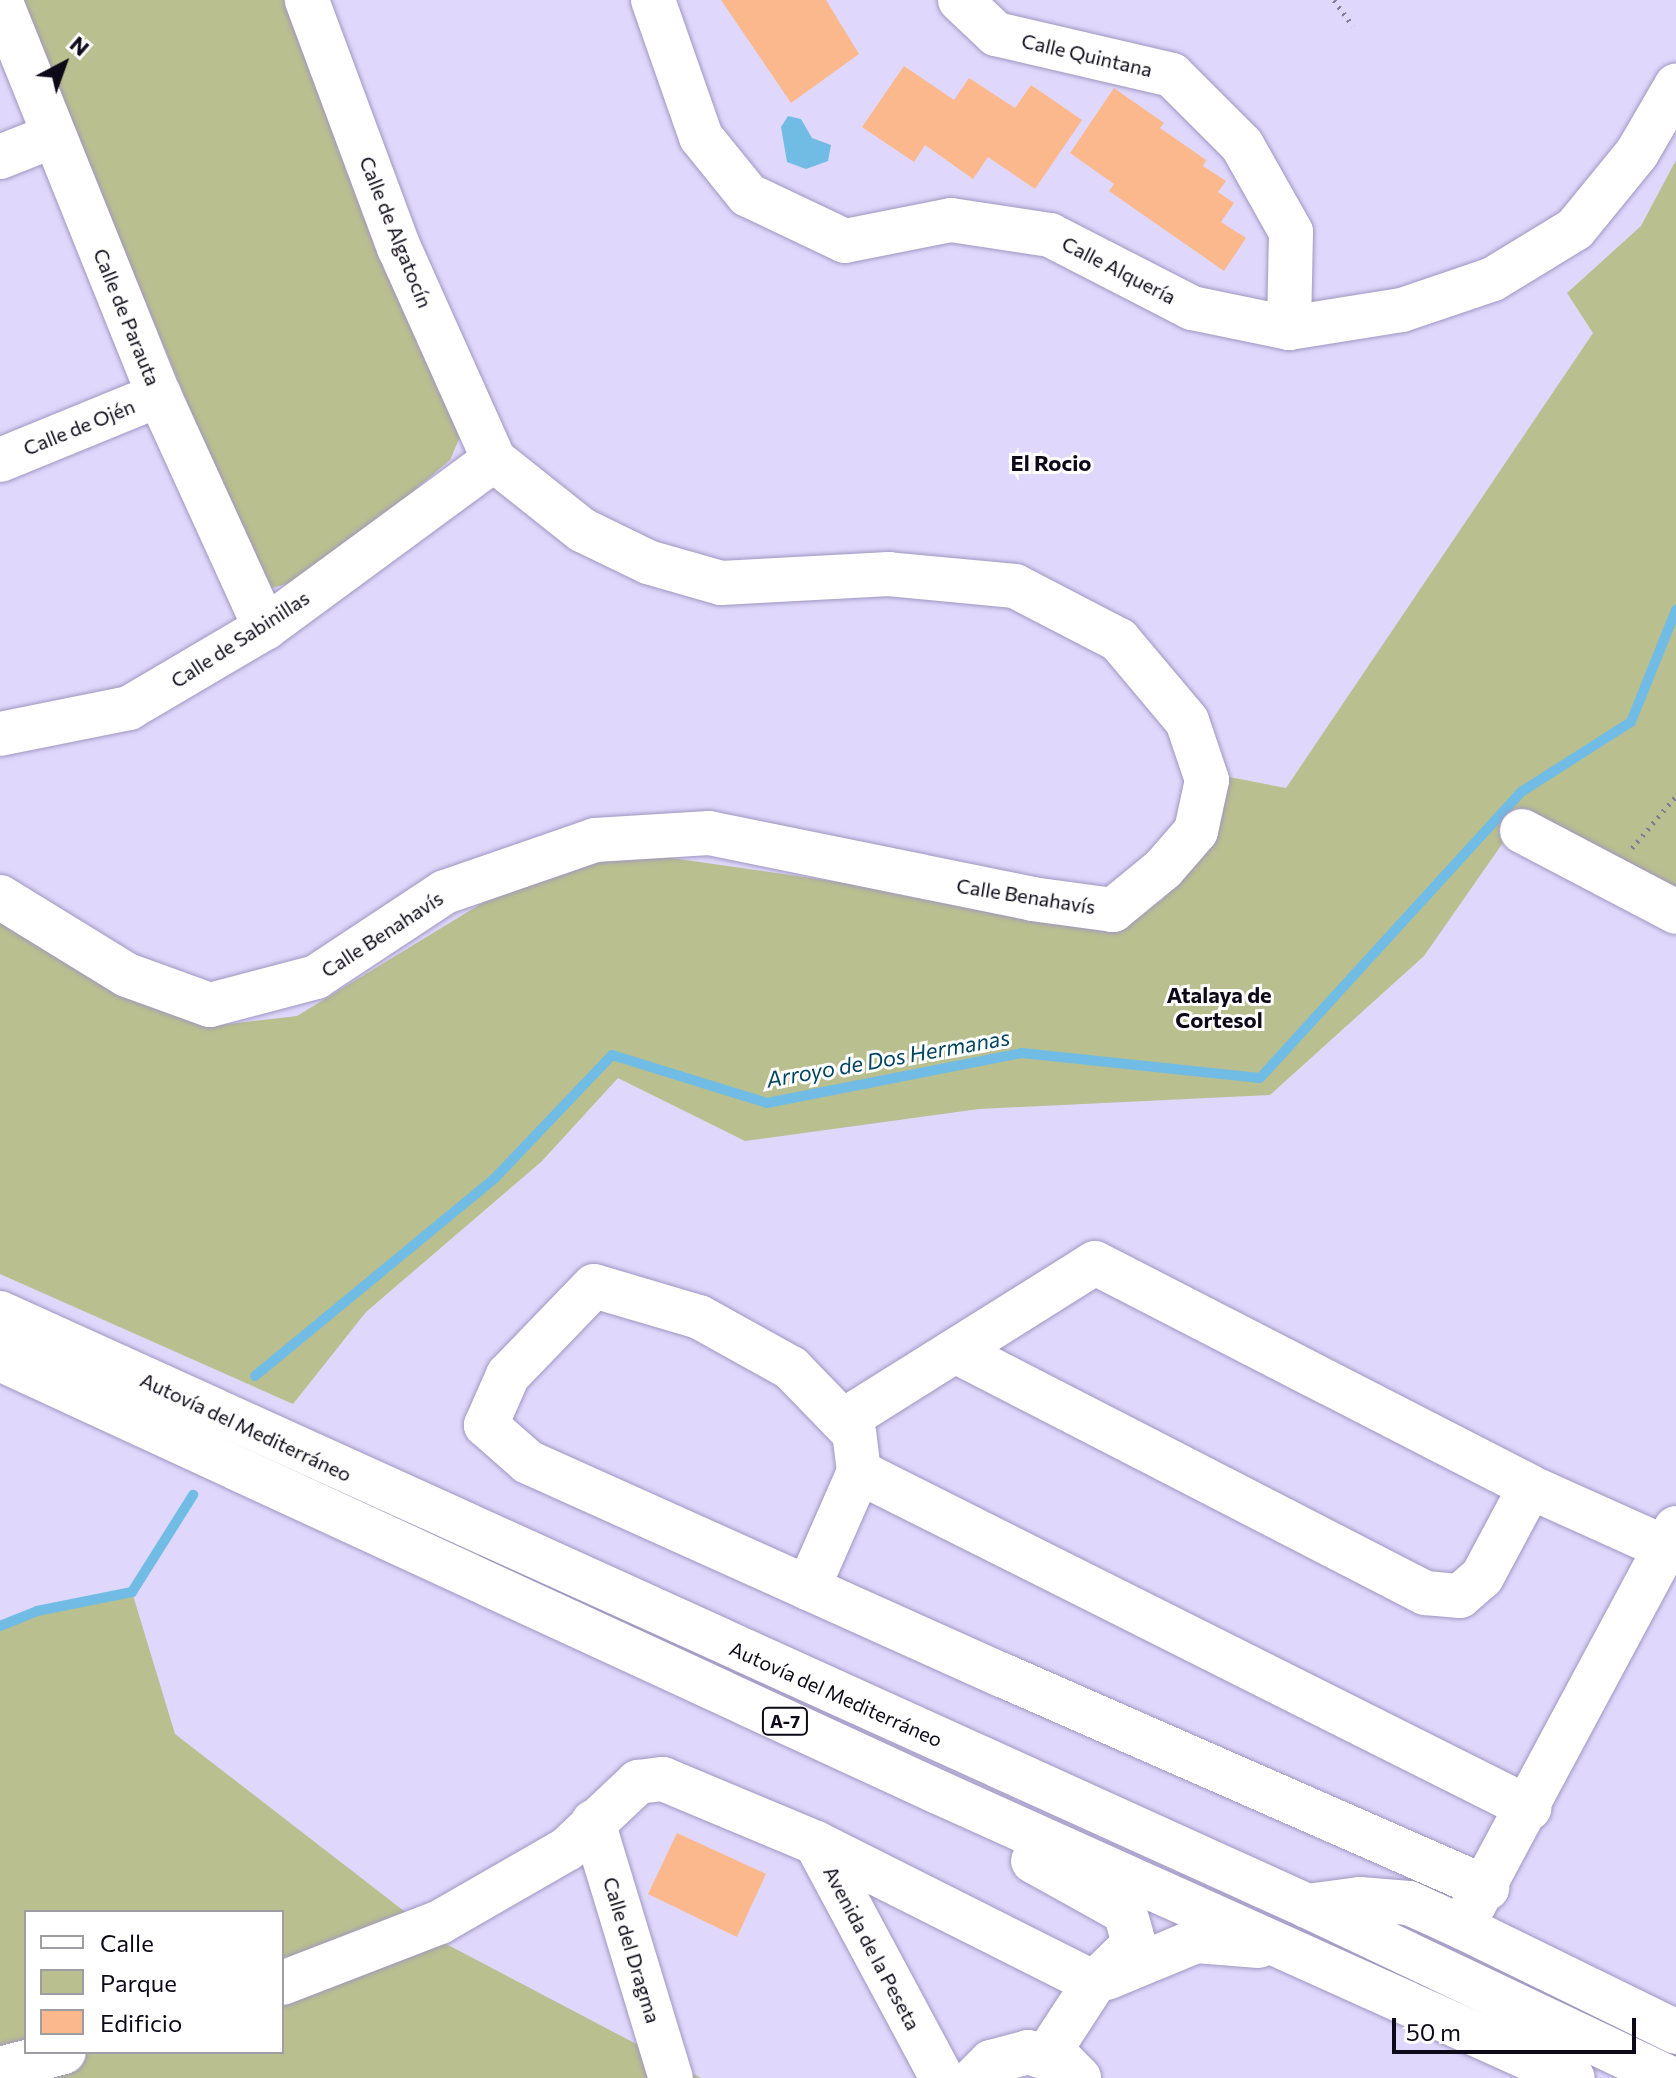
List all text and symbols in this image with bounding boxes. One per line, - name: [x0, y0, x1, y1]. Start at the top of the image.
- north arrow: [24, 24, 104, 104]
- street label: Calle Quintana: [1019, 28, 1155, 82]
- text: N: [65, 30, 95, 61]
- street label: Calle de Algatocín: [355, 153, 437, 311]
- street label: Calle Alquería: [1058, 231, 1180, 309]
- street label: Calle de Parauta: [89, 245, 165, 389]
- street label: Calle de Ojén: [20, 394, 138, 460]
- district label: El Rocio: [1011, 450, 1091, 476]
- street label: Calle de Sabinillas: [166, 585, 314, 693]
- street label: Calle Benahavís: [955, 873, 1097, 919]
- street label: Calle Benahavís: [317, 886, 447, 982]
- district label: Atalaya de Cortesol: [1166, 981, 1272, 1032]
- water label: Arroyo de Dos Hermanas: [764, 1024, 1012, 1092]
- street label: Autovía del Mediterráneo: [137, 1367, 355, 1487]
- street label: Autovía del Mediterráneo: [726, 1636, 946, 1752]
- road number: A-7: [761, 1707, 809, 1735]
- street label: Avenida de la Peseta: [819, 1862, 925, 2034]
- street label: Calle del Dragma: [598, 1874, 666, 2026]
- legend: [24, 1910, 284, 2054]
- text: Calle: [100, 1928, 154, 1957]
- text: Parque: [100, 1968, 177, 1997]
- scale bar: [1396, 2002, 1640, 2052]
- text: Edificio: [100, 2008, 182, 2037]
- text: 50 m: [1406, 2017, 1461, 2046]

